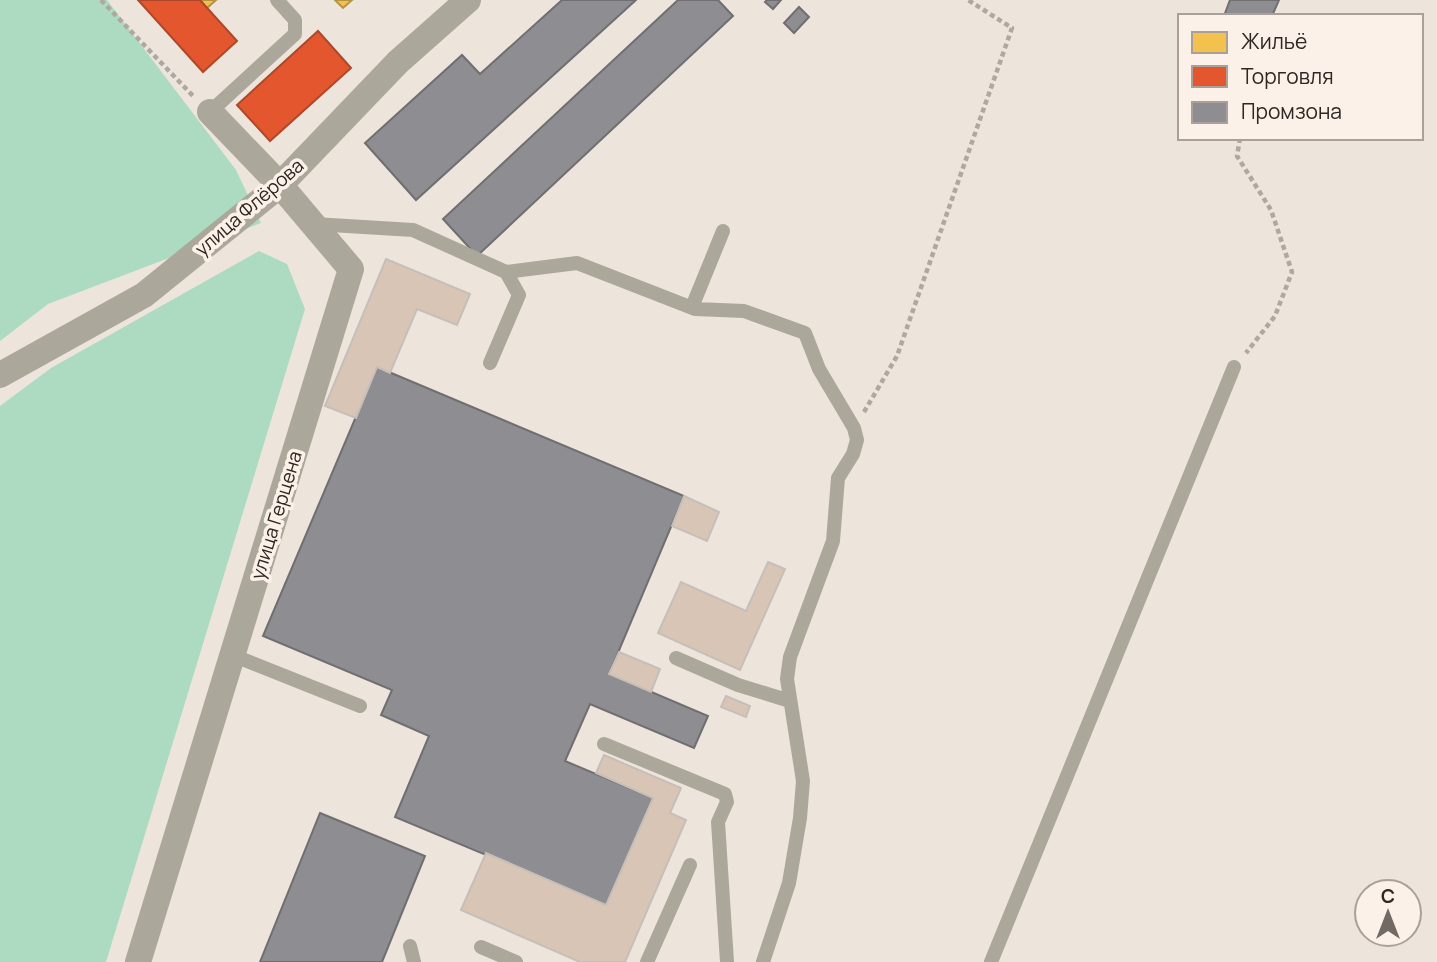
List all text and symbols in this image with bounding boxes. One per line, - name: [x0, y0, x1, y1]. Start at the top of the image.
- legend: [1178, 14, 1423, 140]
- text: Жильё: [1241, 27, 1307, 55]
- text: Торговля: [1241, 62, 1334, 90]
- text: Промзона: [1241, 97, 1342, 125]
- street label: улица Флёрова: [189, 152, 309, 262]
- street label: улица Герцена: [244, 448, 308, 582]
- north arrow: [1353, 878, 1423, 948]
- text: С: [1381, 883, 1395, 909]

